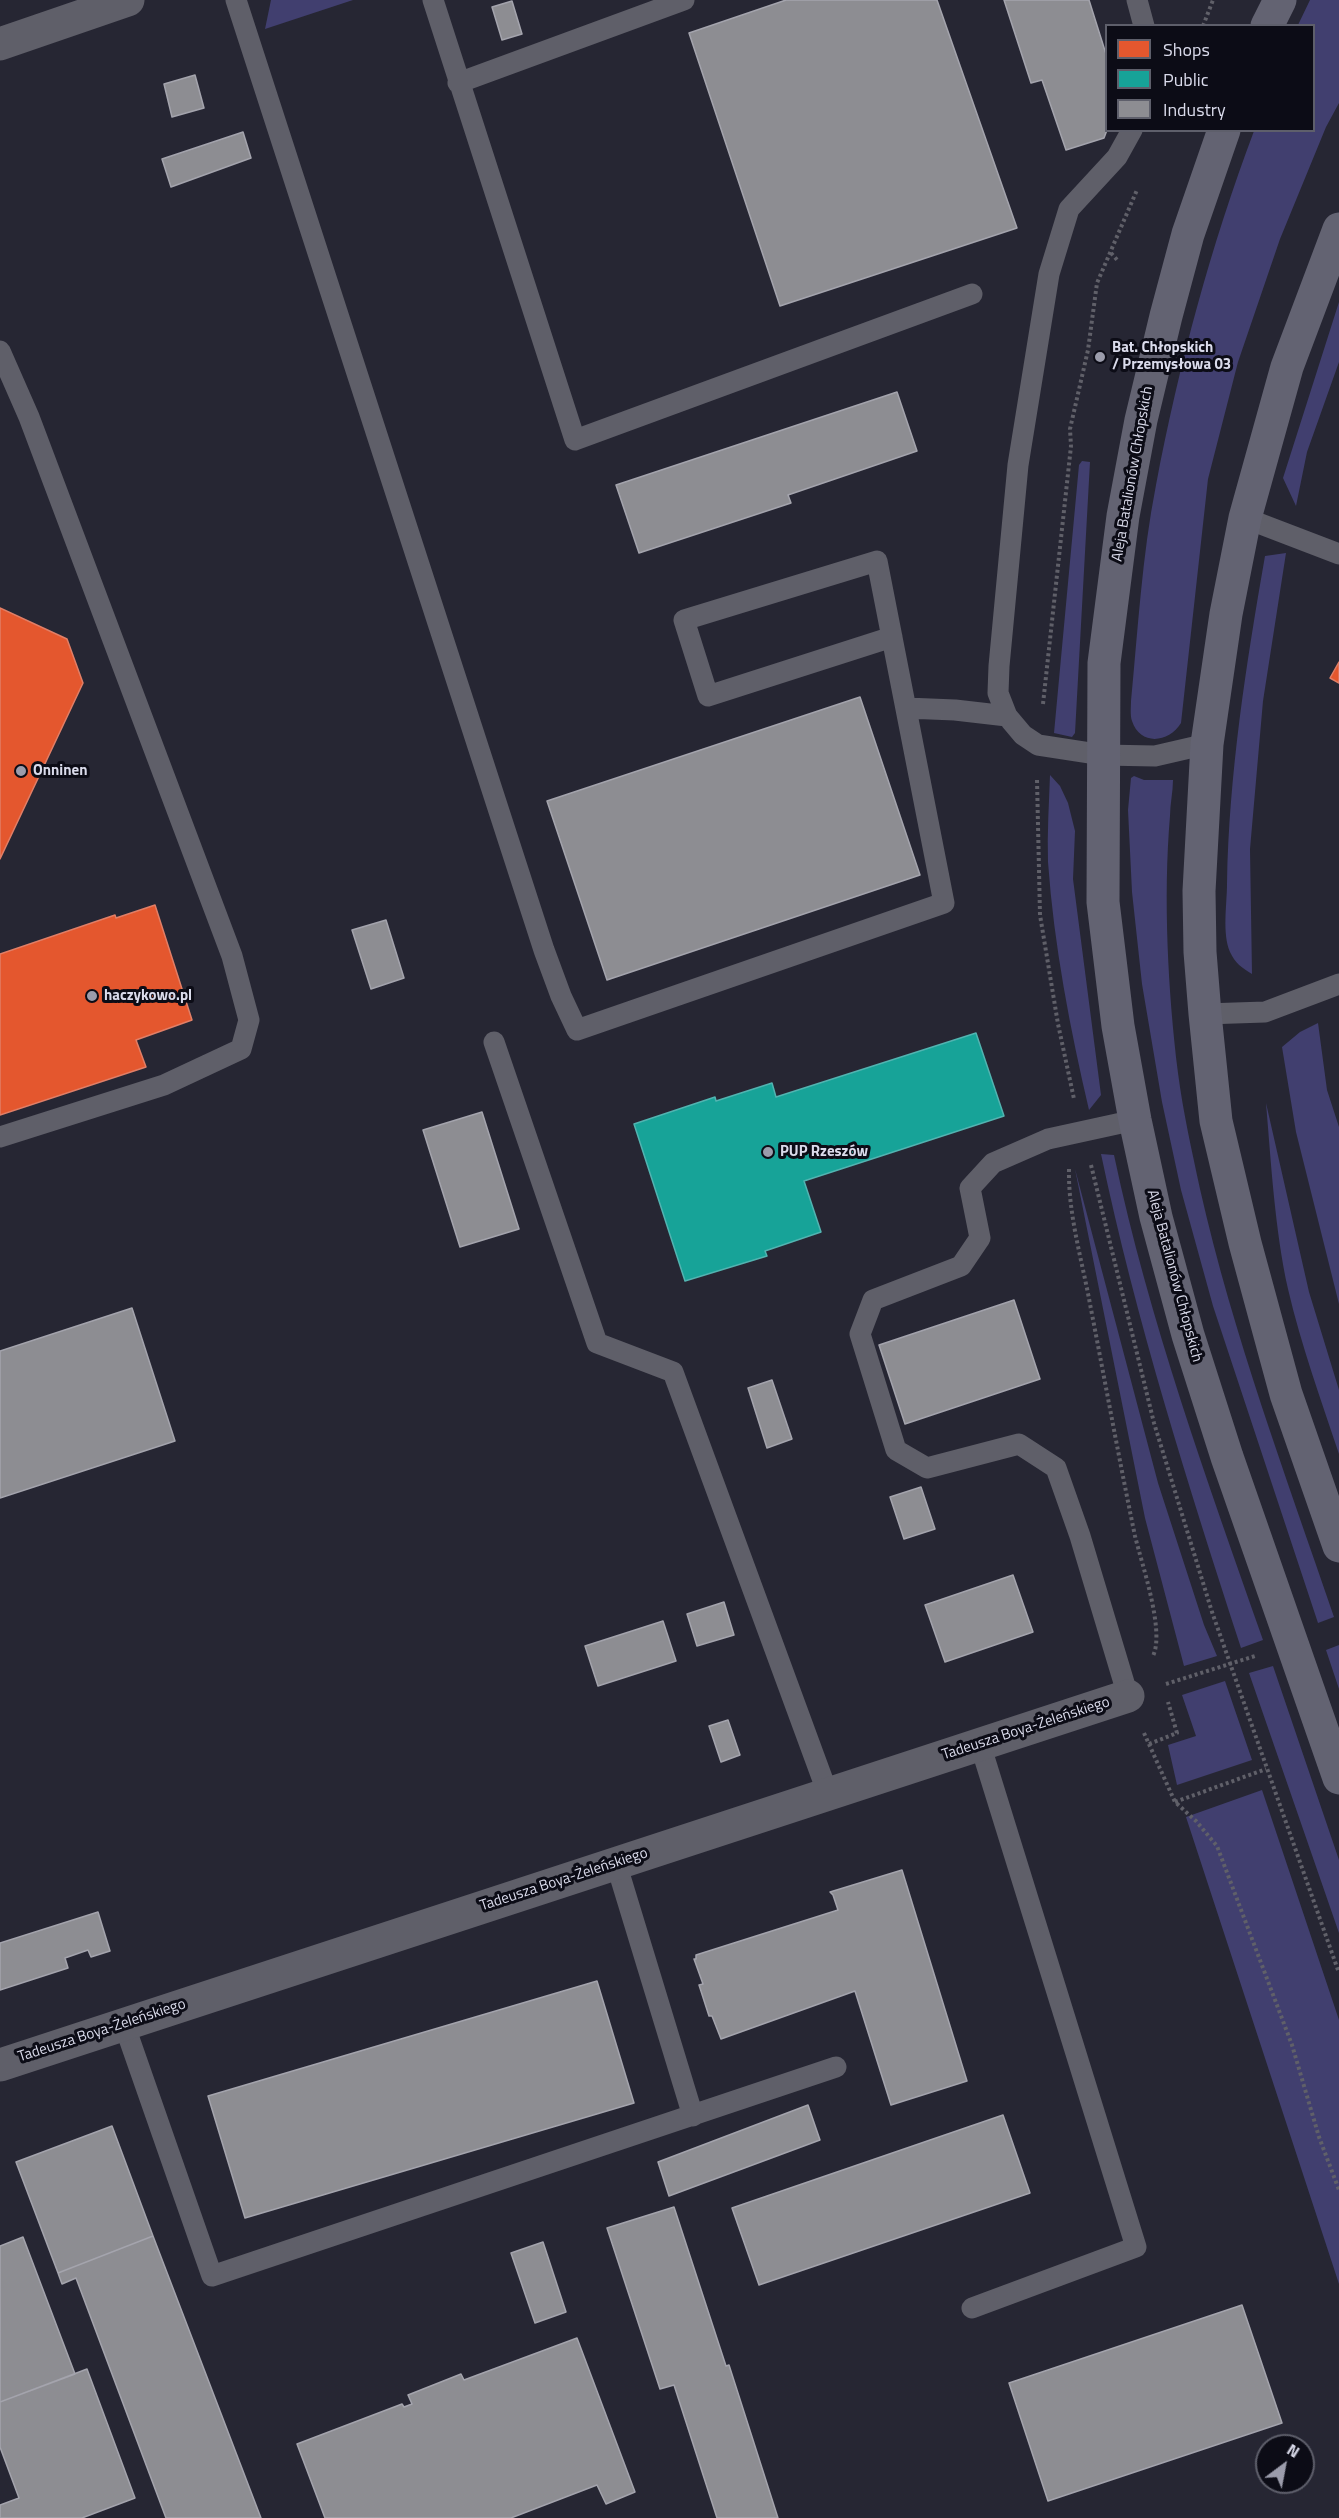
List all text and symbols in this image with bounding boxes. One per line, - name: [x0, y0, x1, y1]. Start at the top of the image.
- legend: [1105, 24, 1315, 132]
- text: Shops: [1163, 36, 1210, 63]
- text: Public: [1163, 66, 1209, 93]
- text: Industry: [1163, 96, 1226, 123]
- place label: Bat. Chłopskich / Przemysłowa 03: [1112, 339, 1231, 374]
- marker: Bat. Chłopskich / Przemysłowa 03: [1093, 350, 1107, 364]
- street label: Aleja Batalionów Chłopskich: [1109, 385, 1157, 563]
- place label: Onninen: [33, 762, 87, 780]
- marker: Onninen: [14, 764, 28, 778]
- place label: haczykowo.pl: [104, 987, 192, 1005]
- marker: haczykowo.pl: [85, 989, 99, 1003]
- place label: PUP Rzeszów: [780, 1143, 868, 1161]
- marker: PUP Rzeszów: [761, 1145, 775, 1159]
- street label: Aleja Batalionów Chłopskich: [1142, 1188, 1206, 1364]
- street label: Tadeusza Boya-Żeleńskiego: [940, 1693, 1112, 1765]
- street label: Tadeusza Boya-Żeleńskiego: [478, 1844, 650, 1916]
- street label: Tadeusza Boya-Żeleńskiego: [16, 1995, 188, 2067]
- north arrow: [1255, 2434, 1315, 2494]
- text: N: [1282, 2437, 1305, 2464]

